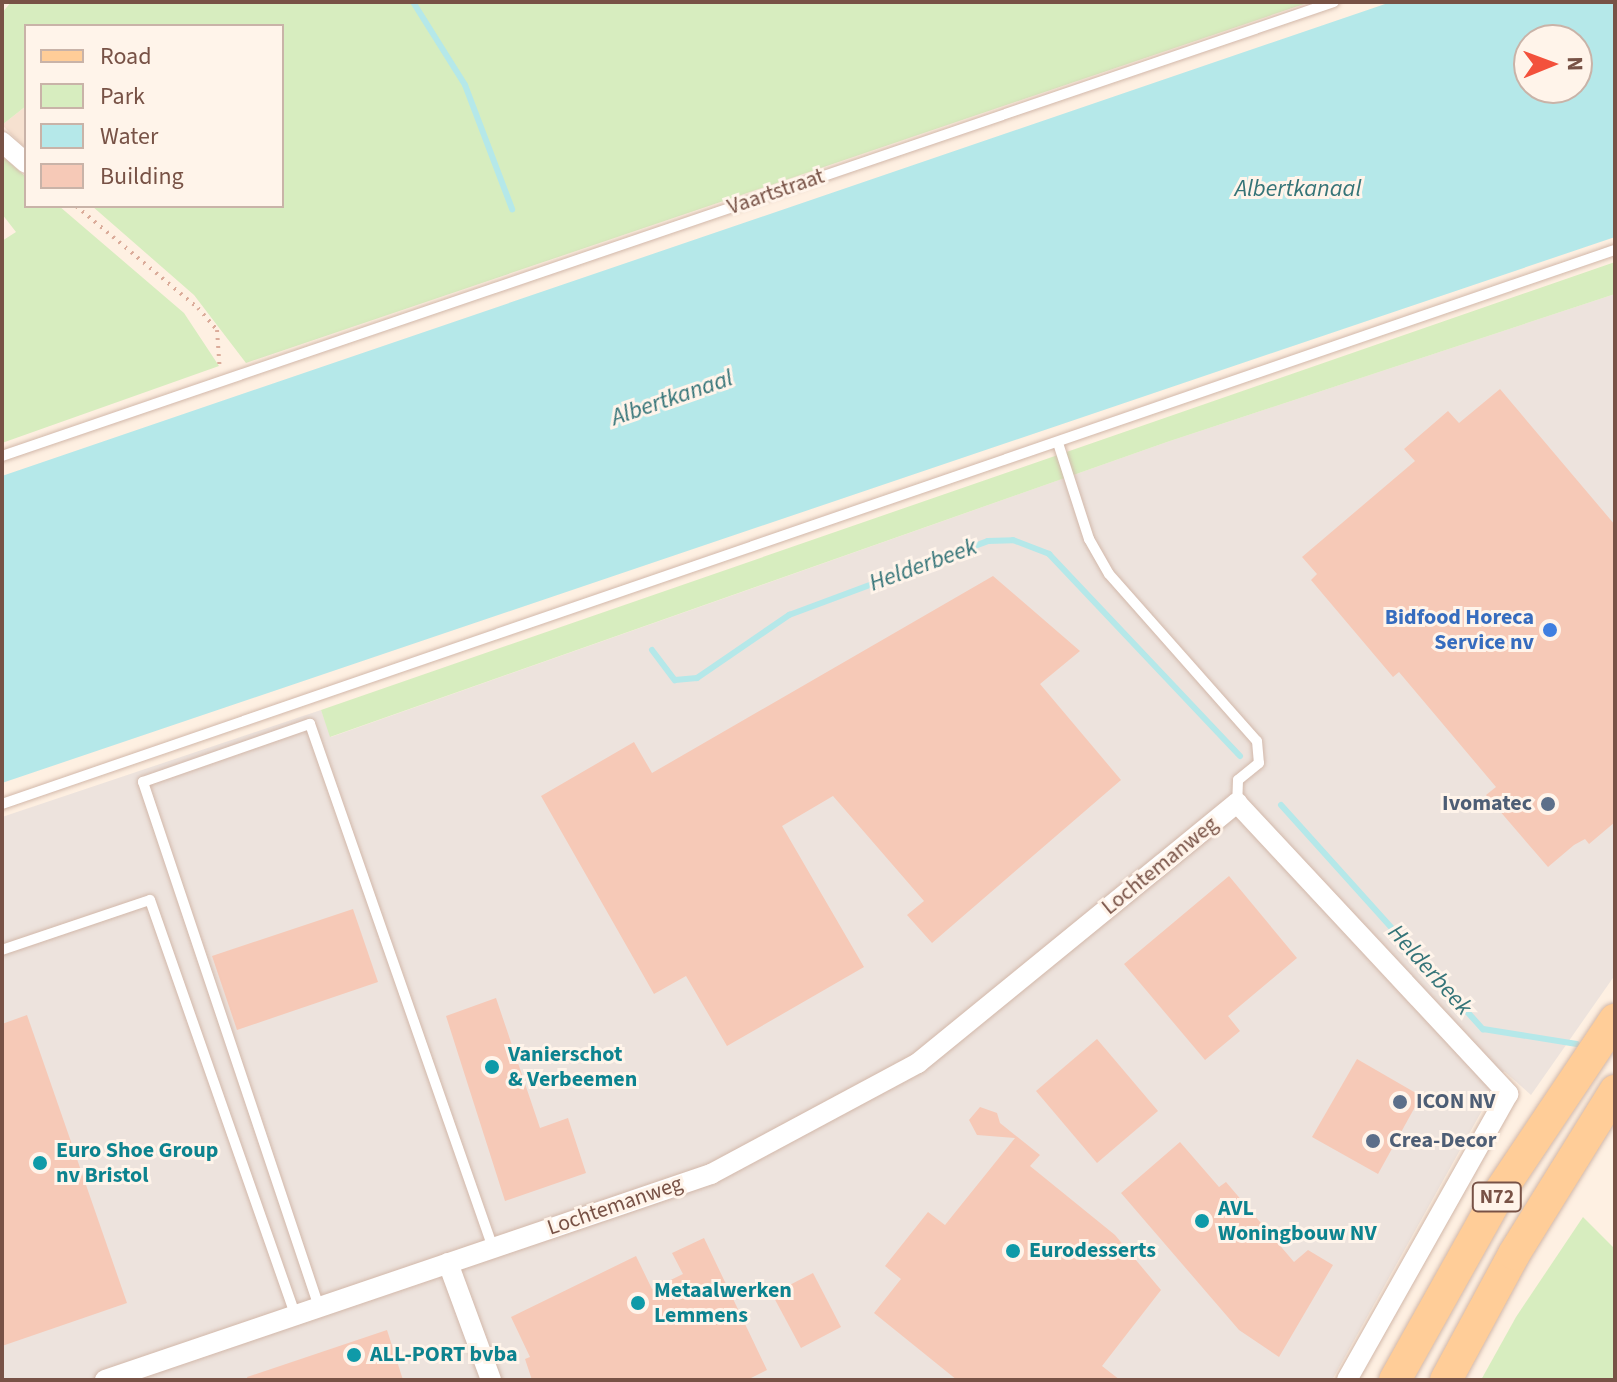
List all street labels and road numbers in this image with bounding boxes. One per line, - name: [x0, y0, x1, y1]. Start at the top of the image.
- street label: Vaartstraat: [724, 163, 828, 221]
- street label: Lochtemanweg: [1097, 811, 1223, 921]
- street label: Lochtemanweg: [544, 1171, 686, 1241]
- road number: N72: [1471, 1181, 1523, 1213]

